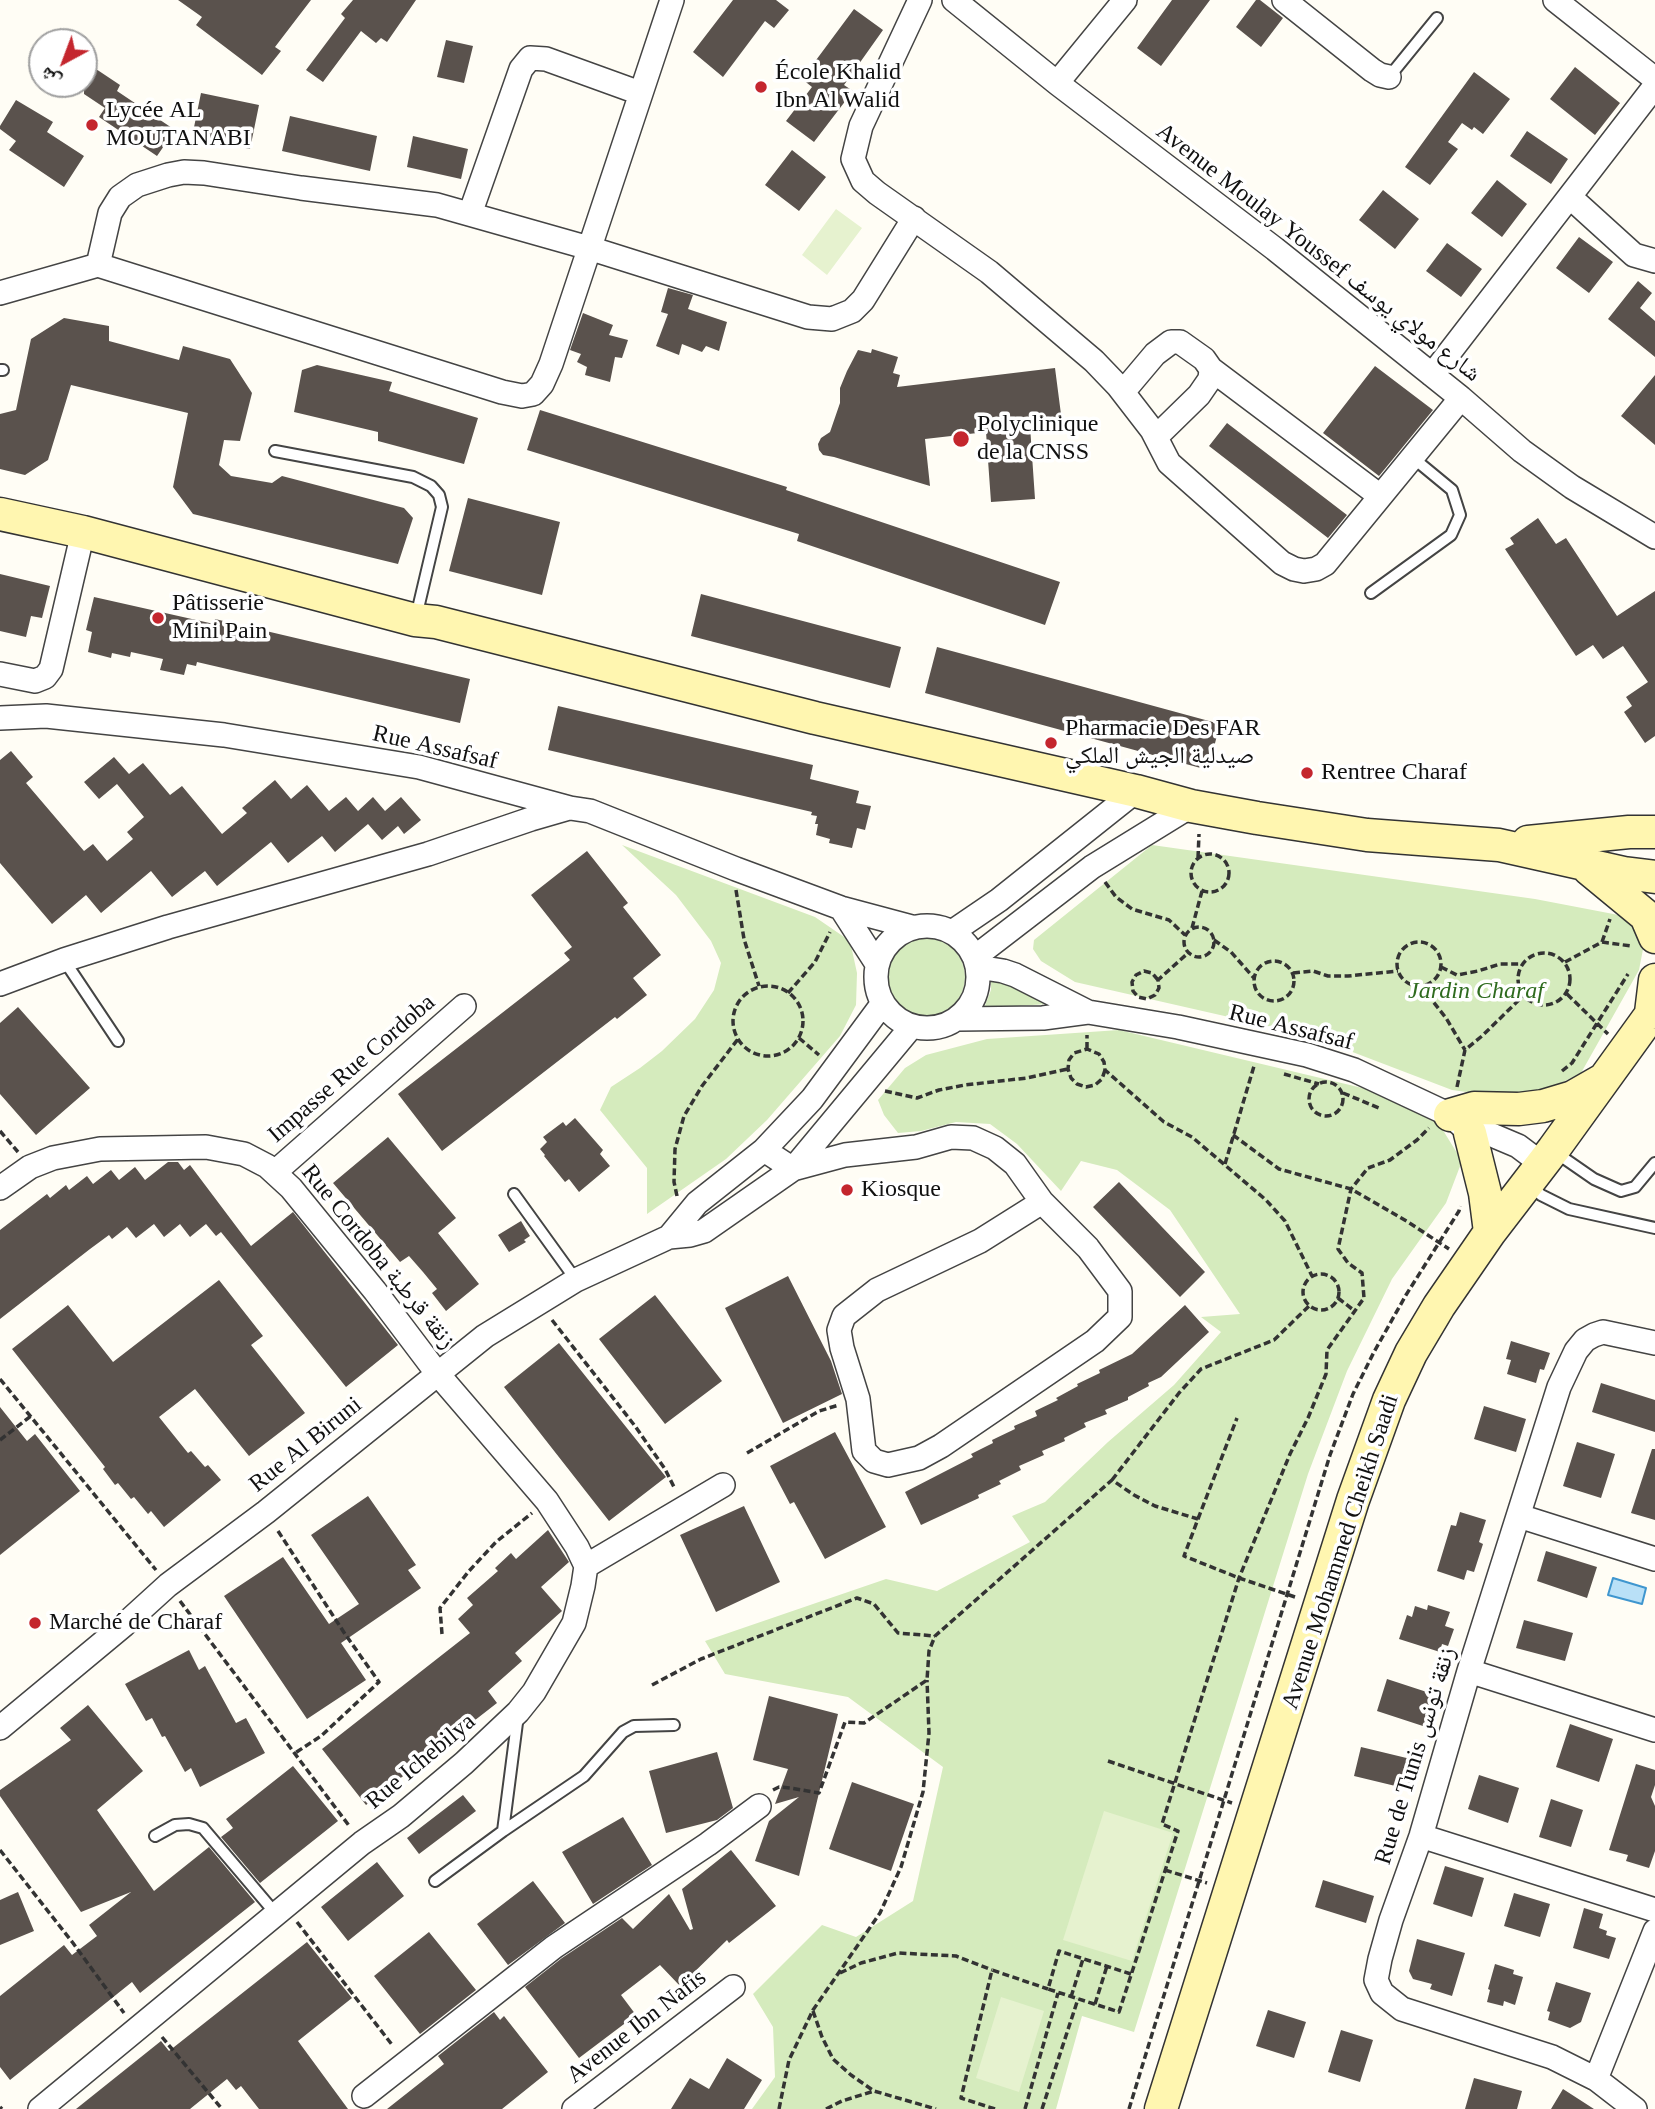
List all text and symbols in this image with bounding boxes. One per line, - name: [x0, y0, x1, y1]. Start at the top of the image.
- north arrow: [28, 28, 98, 98]
- place label: École Khalid Ibn Al Walid: [775, 59, 901, 115]
- text: ش: [36, 63, 65, 92]
- marker: École Khalid Ibn Al Walid: [753, 79, 769, 95]
- place label: Lycée AL MOUTANABI: [106, 97, 251, 153]
- marker: Lycée AL MOUTANABI: [84, 117, 100, 133]
- street label: Avenue Moulay Youssef شارع مولاي يوسف: [1150, 117, 1486, 389]
- place label: Polyclinique de la CNSS: [977, 411, 1098, 467]
- marker: Polyclinique de la CNSS: [951, 429, 971, 449]
- place label: Pâtisserie Mini Pain: [172, 590, 267, 646]
- marker: Pâtisserie Mini Pain: [150, 610, 166, 626]
- place label: Pharmacie Des FAR صيدلية الجيش الملكي: [1065, 715, 1261, 771]
- street label: Rue Assafsaf: [370, 720, 500, 776]
- marker: Pharmacie Des FAR صيدلية الجيش الملكي: [1043, 735, 1059, 751]
- place label: Rentree Charaf: [1321, 759, 1467, 787]
- marker: Rentree Charaf: [1299, 765, 1315, 781]
- park label: Jardin Charaf: [1408, 978, 1544, 1006]
- street label: Impasse Rue Cordoba: [263, 989, 441, 1149]
- street label: Rue Assafsaf: [1226, 999, 1356, 1057]
- street label: Rue Cordoba زنقة قرطبة: [295, 1159, 461, 1355]
- place label: Kiosque: [861, 1176, 941, 1204]
- marker: Kiosque: [839, 1182, 855, 1198]
- street label: Rue Al Biruni: [244, 1391, 368, 1499]
- street label: Avenue Mohammed Cheikh Saadi: [1276, 1391, 1406, 1713]
- place label: Marché de Charaf: [49, 1609, 222, 1637]
- marker: Marché de Charaf: [27, 1615, 43, 1631]
- street label: Rue de Tunis زنقة تونس: [1369, 1644, 1463, 1868]
- street label: Rue Ichebilya: [360, 1708, 482, 1816]
- street label: Avenue Ibn Nafis: [562, 1964, 712, 2090]

